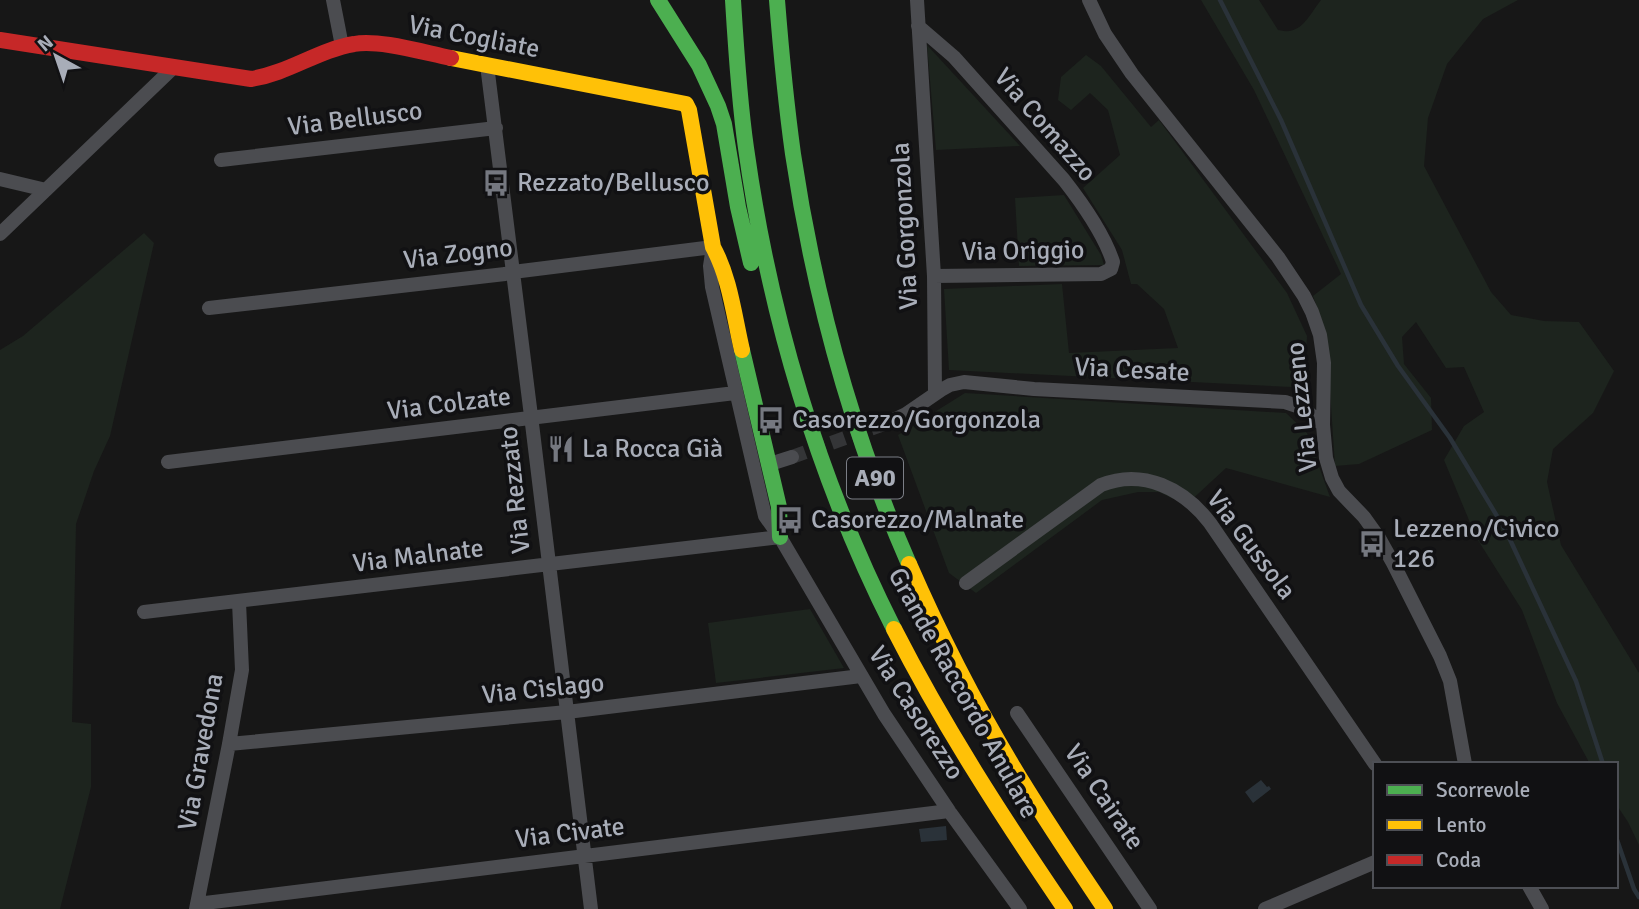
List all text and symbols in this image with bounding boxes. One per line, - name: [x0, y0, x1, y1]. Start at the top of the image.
- street label: Via Cogliate: [406, 9, 542, 65]
- north arrow: [21, 21, 91, 91]
- text: N: [33, 30, 58, 57]
- street label: Via Comazzo: [987, 62, 1103, 188]
- street label: Via Bellusco: [286, 95, 424, 143]
- street label: Via Gorgonzola: [885, 142, 925, 310]
- place label: Rezzato/Bellusco: [517, 167, 709, 199]
- bus stop icon: Rezzato/Bellusco: [481, 168, 511, 198]
- street label: Via Zogno: [402, 231, 514, 277]
- street label: Via Origgio: [961, 234, 1085, 268]
- street label: Via Lezzeno: [1279, 341, 1325, 473]
- street label: Via Cesate: [1073, 351, 1191, 389]
- street label: Via Colzate: [385, 381, 513, 427]
- place label: Casorezzo/Gorgonzola: [792, 404, 1041, 436]
- bus stop icon: Casorezzo/Gorgonzola: [756, 405, 786, 435]
- street label: Via Rezzato: [492, 425, 538, 555]
- place label: La Rocca Già: [582, 433, 723, 465]
- restaurant icon: La Rocca Già: [546, 434, 576, 464]
- road number: A90: [847, 458, 903, 499]
- street label: Via Gussola: [1199, 484, 1303, 606]
- place label: Casorezzo/Malnate: [811, 504, 1024, 536]
- bus stop icon: Casorezzo/Malnate: [775, 505, 805, 535]
- place label: Lezzeno/Civico 126: [1393, 513, 1559, 575]
- bus stop icon: Lezzeno/Civico 126: [1357, 529, 1387, 559]
- street label: Via Malnate: [351, 532, 485, 580]
- street label: Grande Raccordo Anulare: [881, 562, 1045, 824]
- street label: Via Casorezzo: [861, 640, 971, 786]
- street label: Via Cislago: [480, 667, 606, 711]
- street label: Via Gravedona: [171, 671, 231, 833]
- street label: Via Cairate: [1057, 738, 1151, 856]
- legend: [1373, 762, 1618, 888]
- text: Scorrevole: [1436, 777, 1530, 803]
- street label: Via Civate: [513, 810, 627, 856]
- text: Lento: [1436, 812, 1486, 838]
- text: Coda: [1436, 847, 1481, 873]

